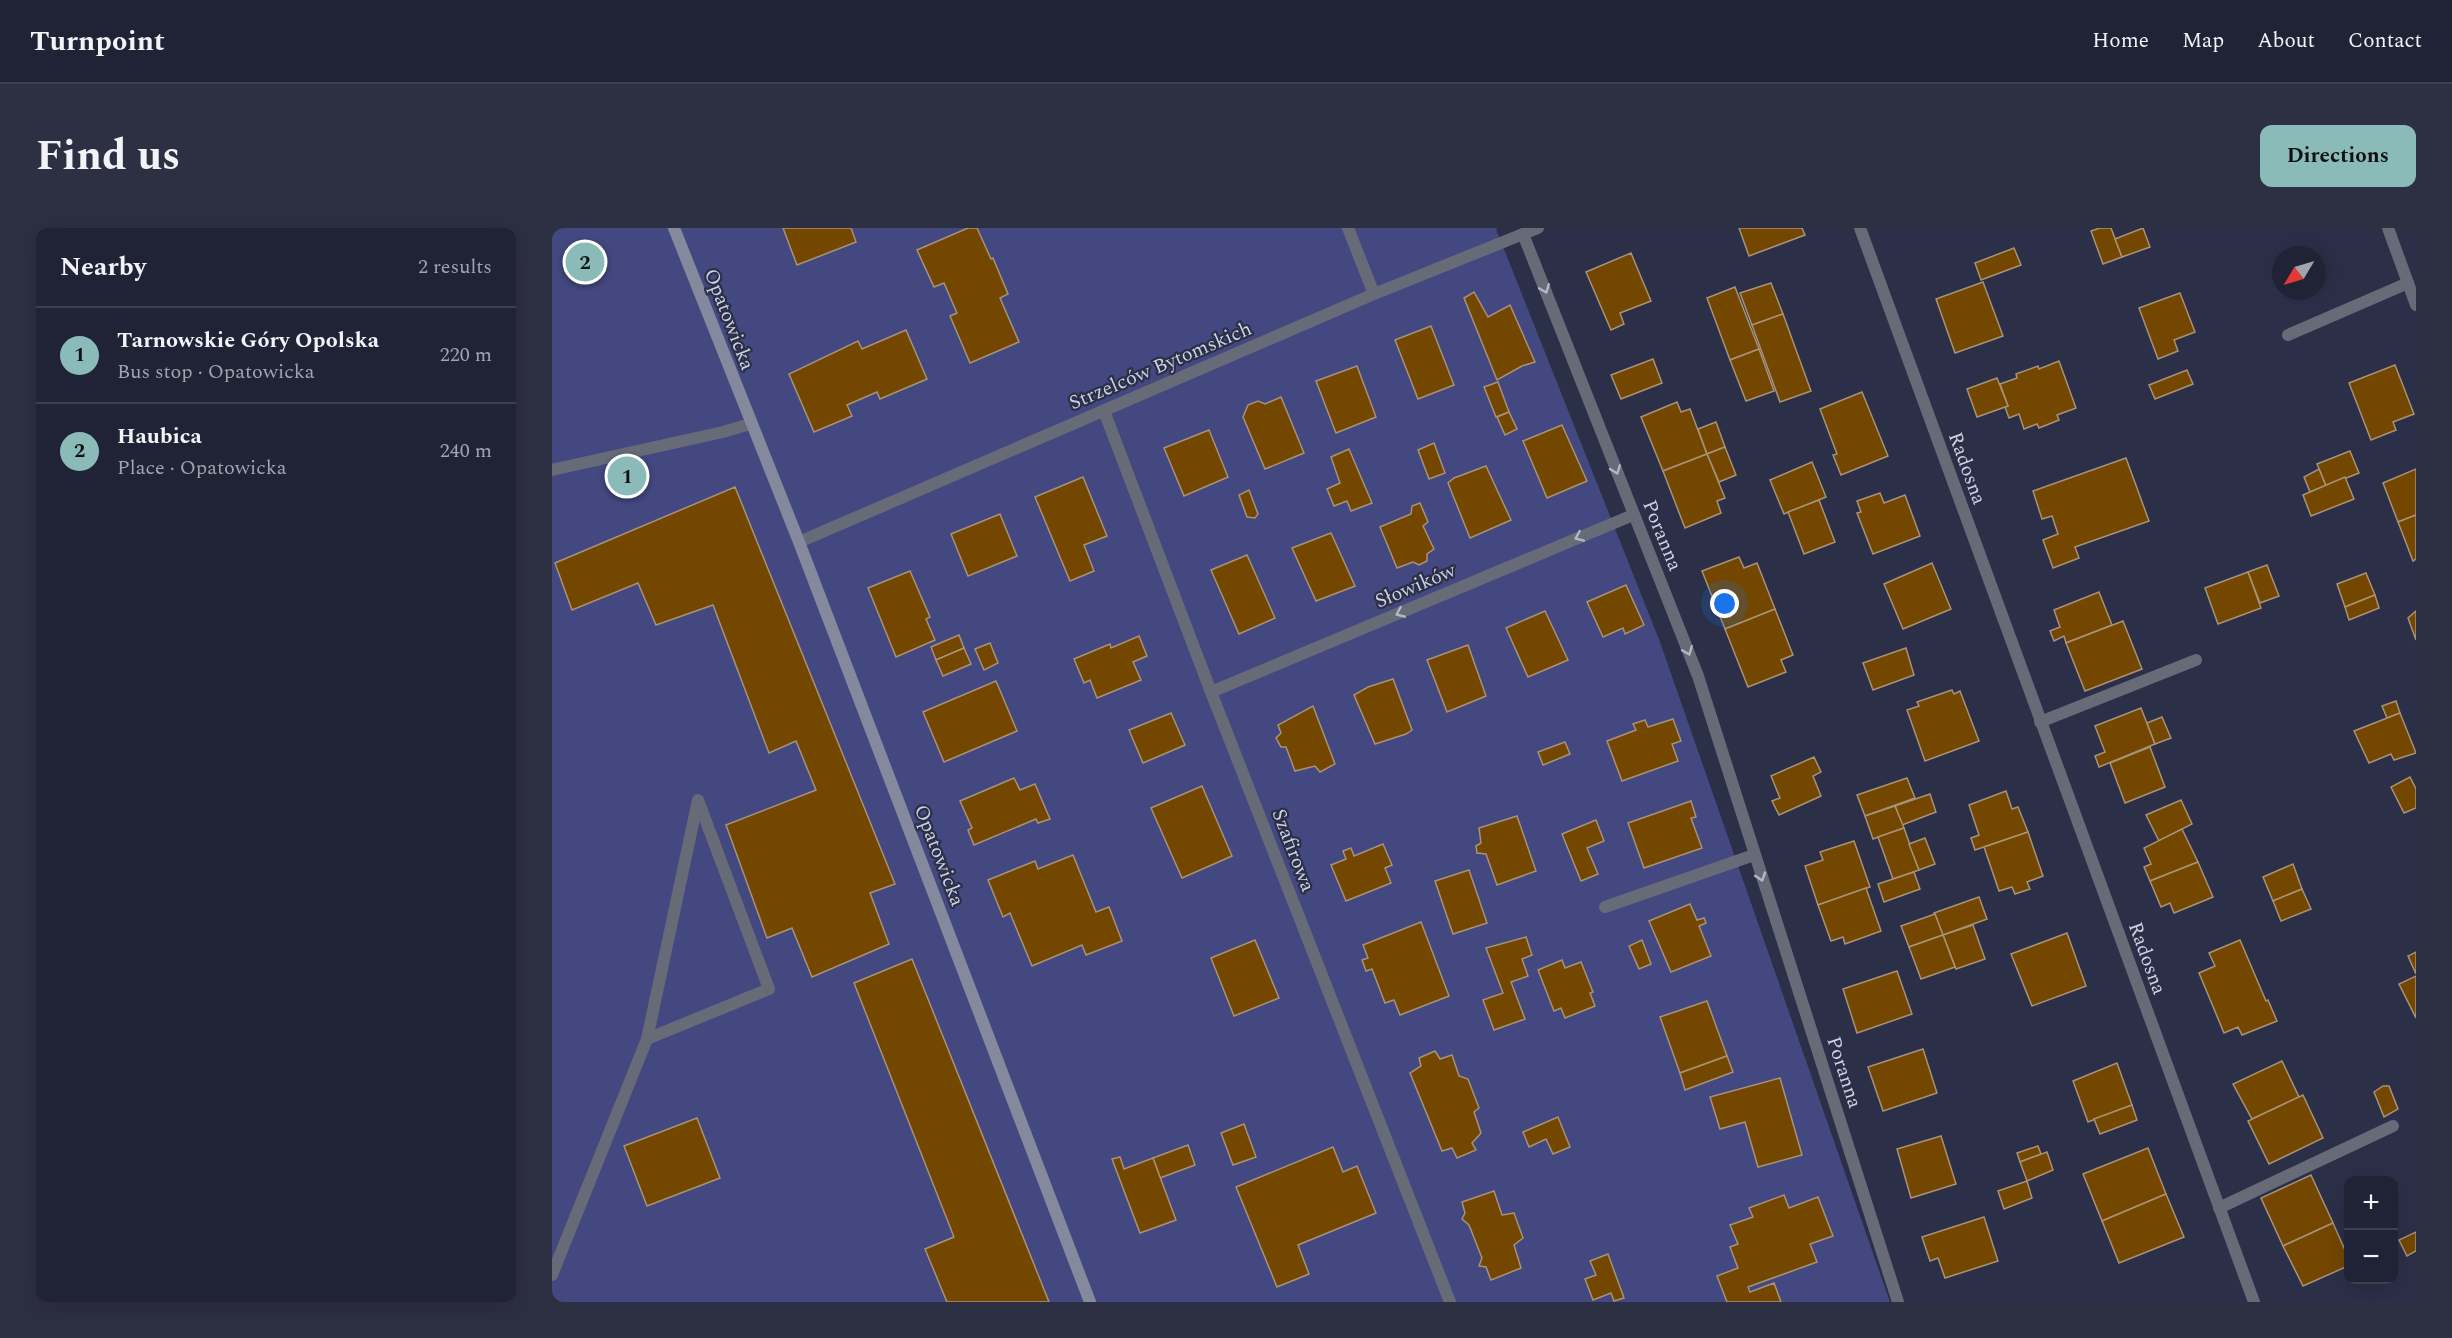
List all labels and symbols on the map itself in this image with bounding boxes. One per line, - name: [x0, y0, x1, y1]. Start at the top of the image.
- pin: 2: [566, 240, 604, 285]
- north arrow: [2272, 246, 2326, 300]
- street label: Opatowicka: [696, 264, 762, 375]
- one-way arrow: [1537, 283, 1550, 293]
- street label: Strzelców Bytomskich: [1064, 314, 1257, 418]
- street label: Radosna: [1940, 428, 1994, 509]
- pin: 1: [608, 454, 646, 498]
- one-way arrow: [1609, 464, 1621, 475]
- street label: Poranna: [1634, 495, 1690, 576]
- one-way arrow: [1575, 530, 1586, 542]
- street label: Słowików: [1370, 555, 1461, 616]
- your location: [1710, 589, 1739, 618]
- one-way arrow: [1395, 606, 1406, 618]
- one-way arrow: [1681, 645, 1693, 656]
- street label: Opatowicka: [906, 800, 972, 911]
- street label: Szafirowa: [1264, 804, 1323, 896]
- one-way arrow: [1754, 871, 1766, 882]
- street label: Radosna: [2120, 918, 2174, 999]
- street label: Poranna: [1818, 1032, 1870, 1112]

